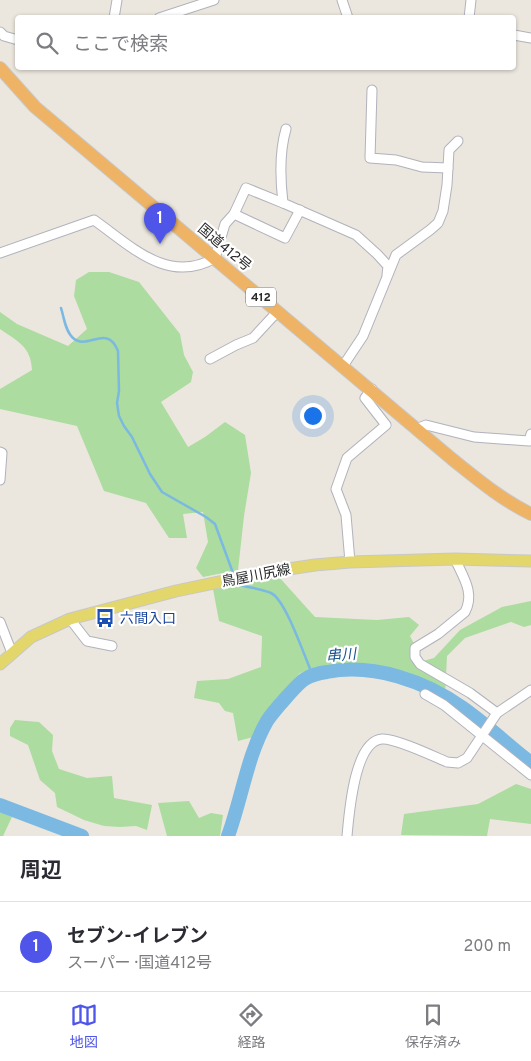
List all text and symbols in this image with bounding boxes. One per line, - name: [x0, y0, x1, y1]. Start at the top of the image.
- search box: [15, 15, 516, 70]
- icon: search: [33, 29, 61, 57]
- text: ここで検索: [73, 33, 168, 57]
- pin: 1: [144, 203, 176, 244]
- street label: 国道412号: [194, 221, 254, 275]
- road number: 412: [246, 288, 276, 306]
- your location: [300, 403, 326, 429]
- street label: 鳥屋川尻線: [220, 561, 292, 591]
- bus stop icon: 六間入口: [94, 607, 116, 629]
- place label: 六間入口: [120, 611, 176, 628]
- water label: 串川: [325, 646, 359, 667]
- text: 周辺: [20, 858, 62, 885]
- text: セブン-イレブン: [67, 925, 208, 949]
- text: 1: [33, 937, 39, 957]
- text: 200 m: [463, 937, 511, 957]
- text: スーパー · 国道412号: [67, 954, 212, 974]
- tab: 地図: [70, 1001, 98, 1052]
- tab: 経路: [237, 1001, 265, 1052]
- tab: 保存済み: [405, 1001, 461, 1052]

